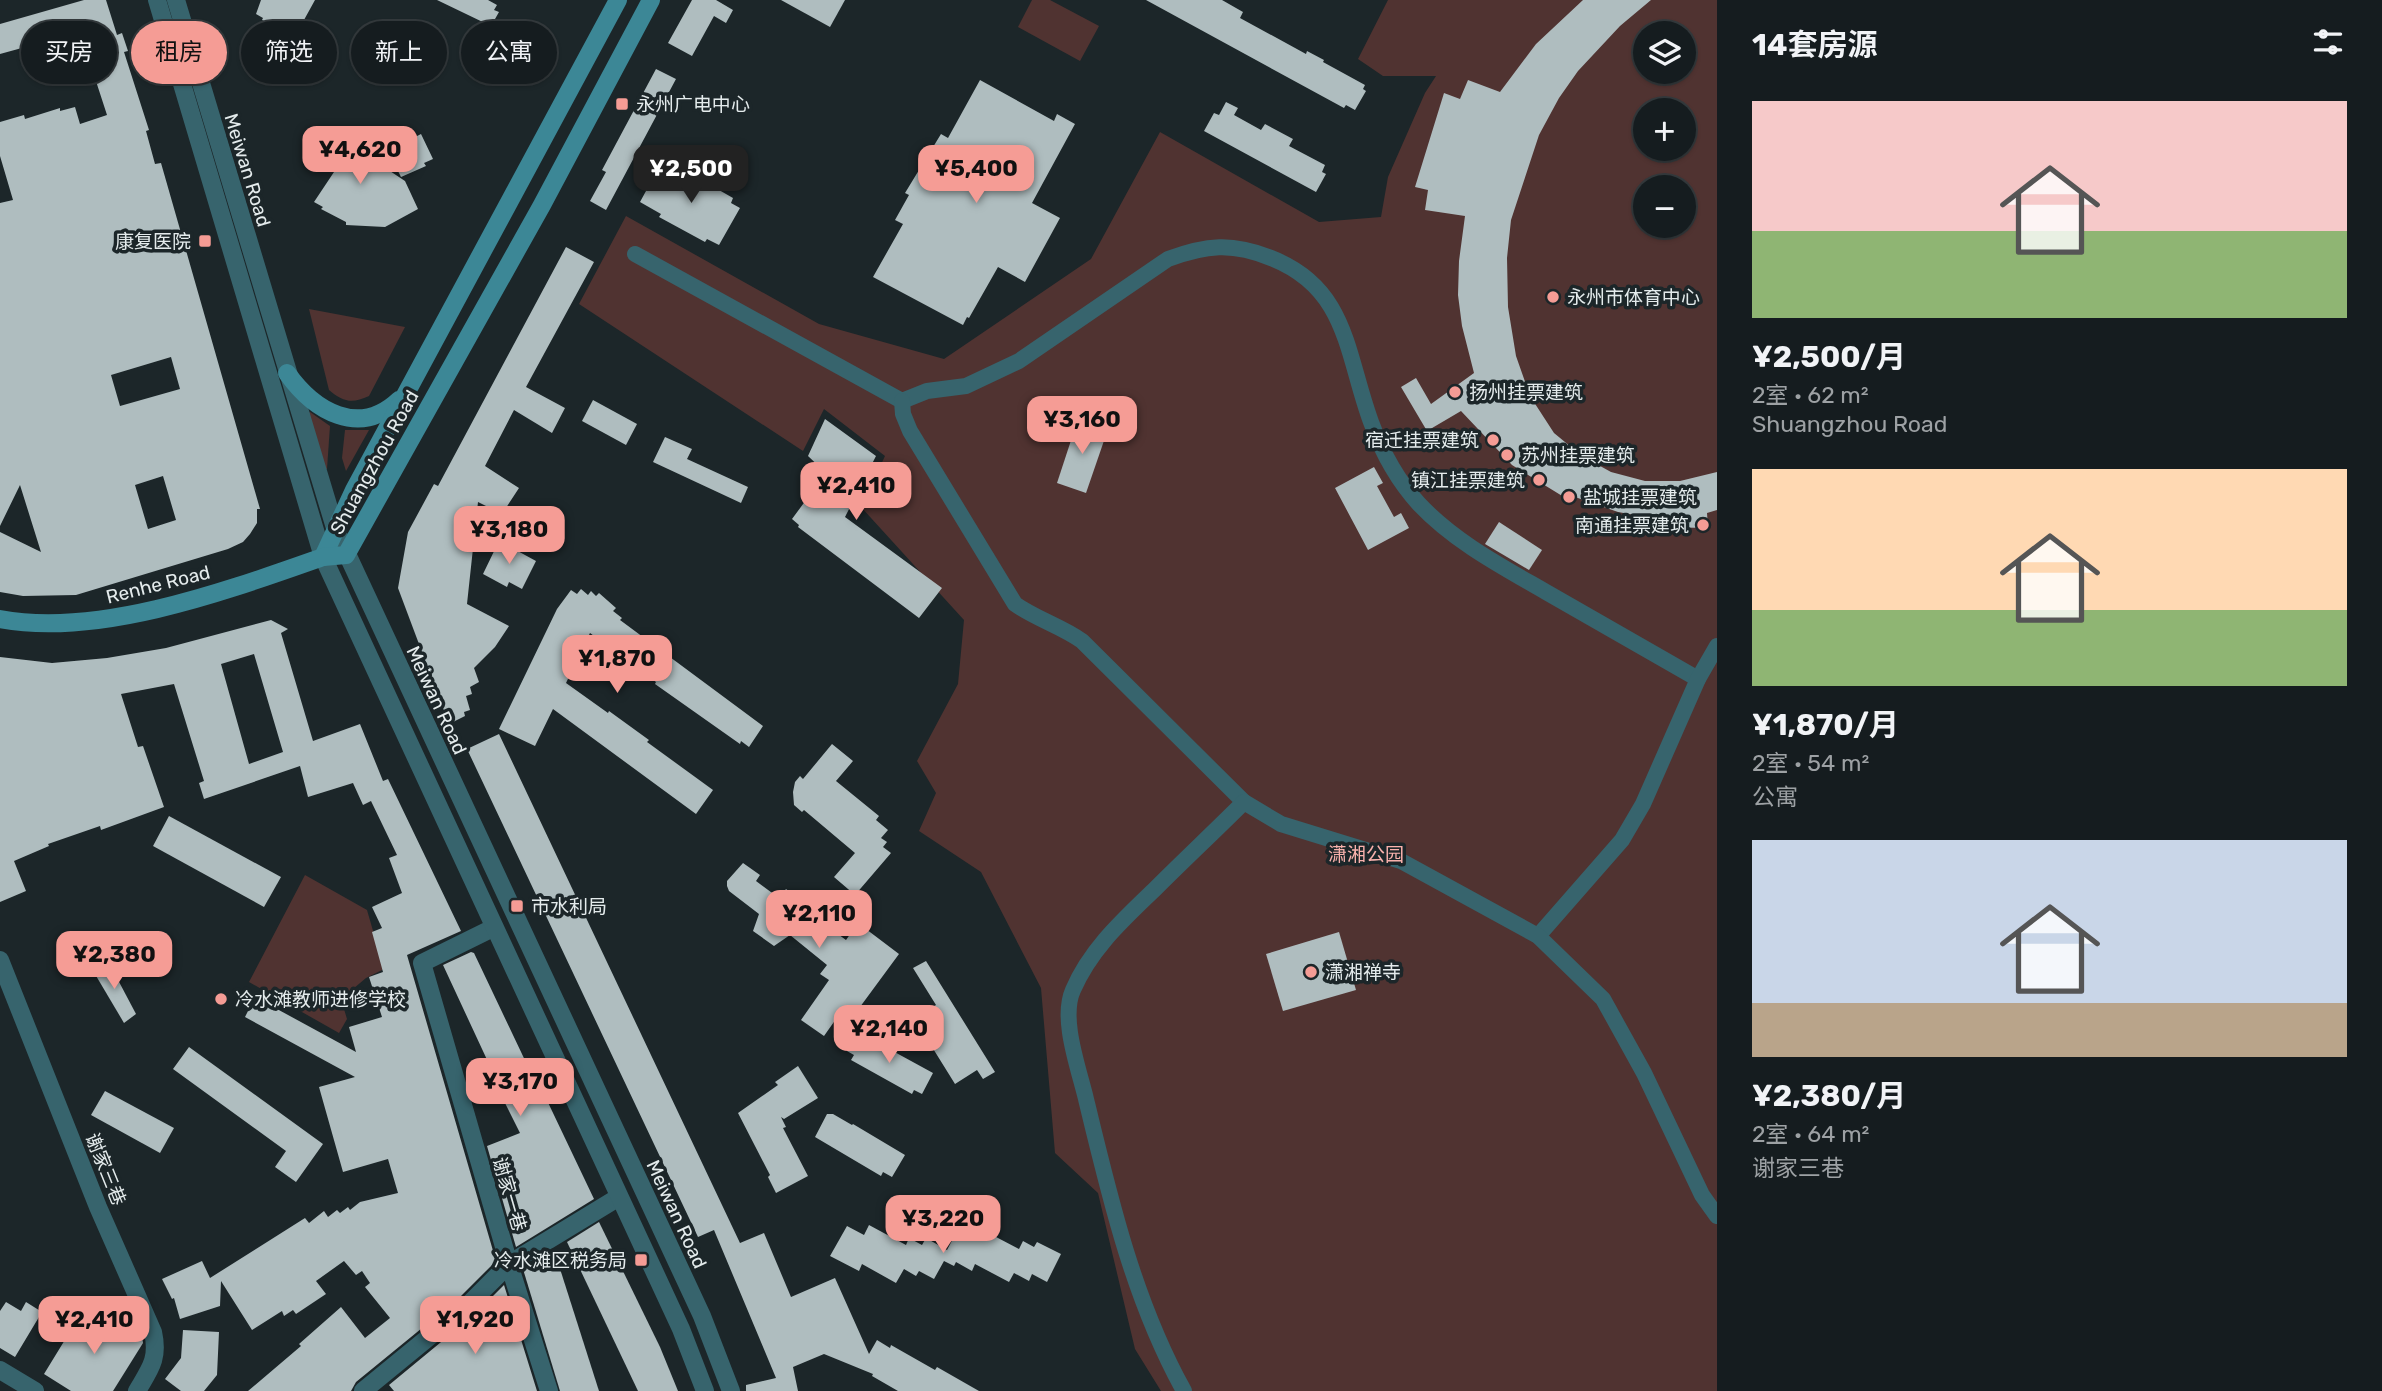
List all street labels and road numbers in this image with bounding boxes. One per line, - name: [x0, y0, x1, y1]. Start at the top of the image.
- street label: Meiwan Road: [219, 111, 276, 229]
- street label: Shuangzhou Road: [325, 386, 424, 538]
- street label: Renhe Road: [104, 560, 213, 609]
- street label: Meiwan Road: [401, 642, 472, 758]
- street label: 谢家三巷: [81, 1130, 130, 1209]
- street label: 谢家一巷: [488, 1154, 531, 1234]
- street label: Meiwan Road: [641, 1156, 712, 1272]

